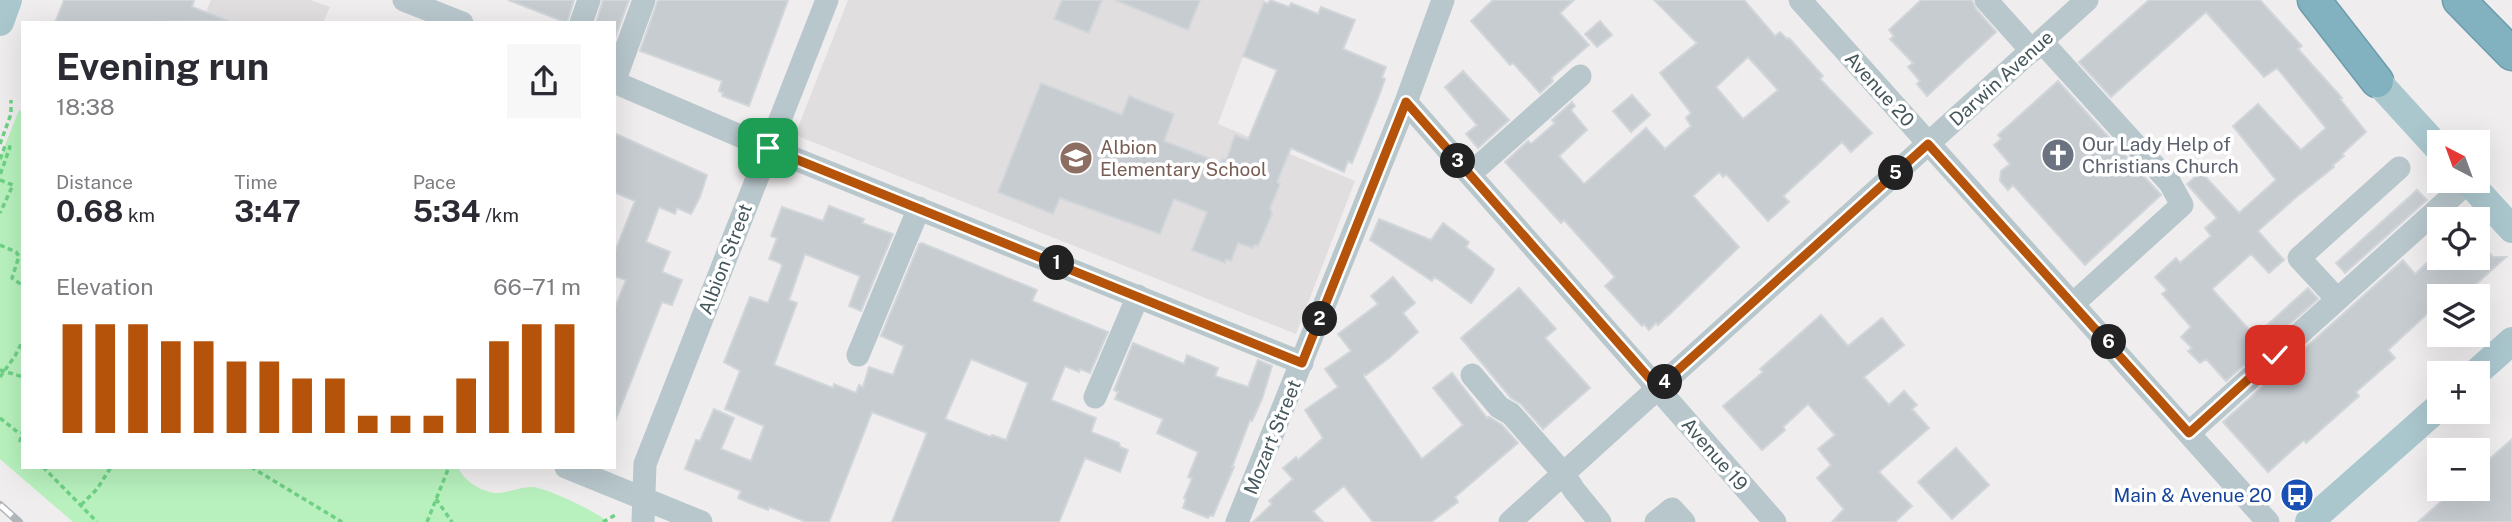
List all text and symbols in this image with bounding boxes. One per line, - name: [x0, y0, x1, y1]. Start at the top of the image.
- street label: Darwin Avenue: [1945, 26, 2057, 130]
- text: Evening run: [56, 44, 269, 89]
- button: share: [507, 44, 581, 118]
- street label: Avenue 20: [1841, 47, 1919, 131]
- text: 18:38: [56, 93, 115, 120]
- pin: [738, 118, 798, 178]
- icon: arrive: [749, 129, 787, 167]
- north arrow: [2427, 130, 2490, 192]
- map controls: [2427, 130, 2490, 501]
- place label: Our Lady Help of Christians Church: [2082, 133, 2239, 177]
- place label: Albion Elementary School: [1100, 136, 1267, 180]
- church icon: Our Lady Help of Christians Church: [2039, 136, 2077, 174]
- school or university icon: Albion Elementary School: [1057, 139, 1095, 177]
- pin: 3: [1440, 144, 1476, 178]
- text: 3: [1451, 149, 1464, 171]
- pin: 5: [1878, 156, 1913, 190]
- text: 5: [1889, 161, 1902, 183]
- text: Distance: [56, 171, 133, 193]
- text: Time: [234, 171, 278, 193]
- text: Pace: [413, 171, 456, 193]
- text: 0.68: [56, 193, 123, 229]
- text: 3:47: [234, 193, 301, 229]
- text: 5:34: [413, 193, 481, 229]
- street label: Albion Street: [694, 200, 756, 318]
- text: km: [123, 204, 155, 226]
- text: /km: [481, 204, 519, 226]
- button: locate: [2427, 207, 2490, 270]
- pin: 1: [1040, 246, 1074, 280]
- text: 1: [1052, 251, 1061, 273]
- text: Elevation: [56, 273, 154, 300]
- text: 66–71 m: [493, 273, 581, 300]
- button: layers: [2427, 284, 2490, 347]
- pin: 2: [1302, 302, 1338, 336]
- text: 2: [1313, 307, 1326, 329]
- pin: 6: [2092, 324, 2126, 360]
- pin: [2245, 325, 2305, 385]
- text: 6: [2102, 330, 2115, 352]
- icon: check: [2256, 336, 2294, 374]
- button: +: [2427, 361, 2490, 424]
- pin: 4: [1648, 364, 1682, 400]
- text: 4: [1658, 370, 1671, 392]
- street label: Mozart Street: [1239, 377, 1305, 497]
- street label: Avenue 19: [1677, 413, 1753, 495]
- button: −: [2427, 438, 2490, 501]
- bus stop icon: Main & Avenue 20: [2278, 476, 2316, 514]
- place label: Main & Avenue 20: [2114, 484, 2272, 506]

